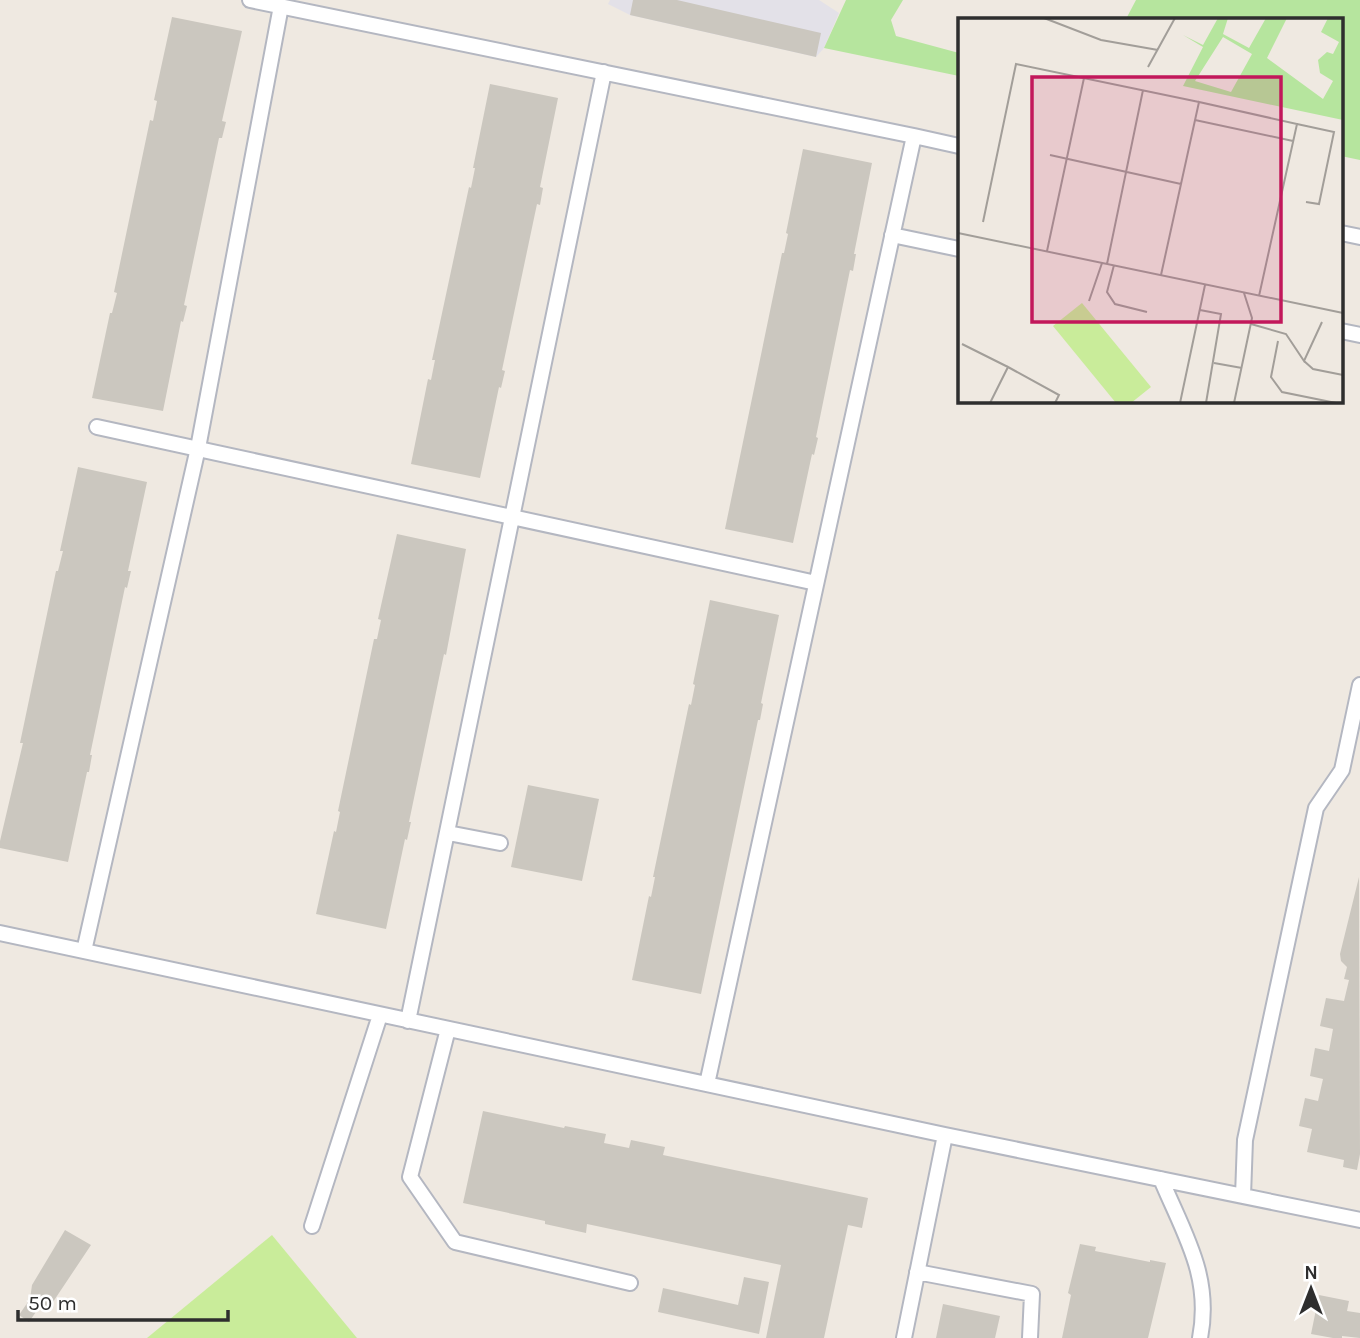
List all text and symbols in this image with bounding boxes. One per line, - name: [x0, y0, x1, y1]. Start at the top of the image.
- inset map: [958, 18, 1342, 402]
- north arrow: [1276, 1254, 1346, 1324]
- text: N: [1304, 1262, 1318, 1284]
- scale bar: [18, 1278, 228, 1322]
- text: 50 m: [28, 1291, 77, 1315]

